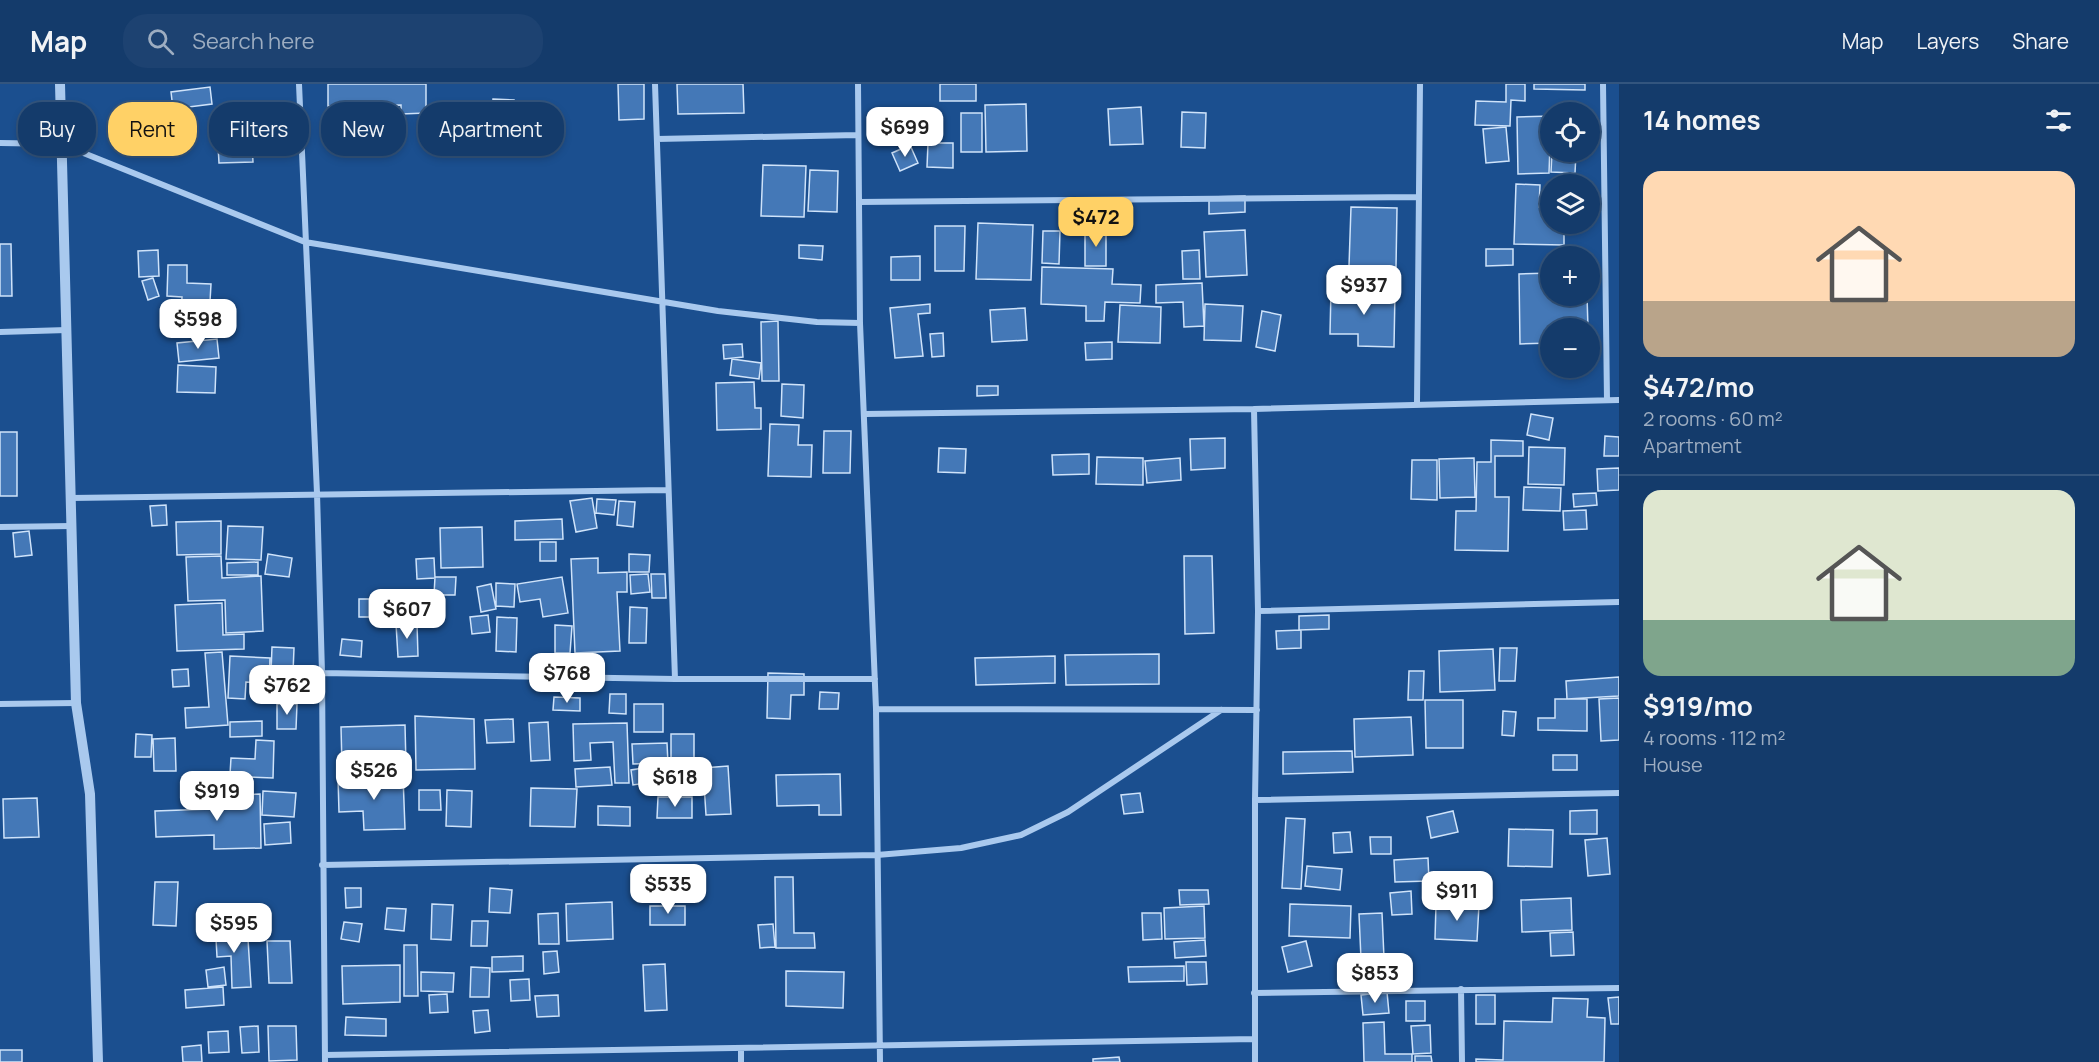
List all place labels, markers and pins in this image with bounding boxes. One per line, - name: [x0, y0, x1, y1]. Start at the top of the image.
- pin: $699: [869, 107, 941, 158]
- pin: $472: [1060, 197, 1132, 248]
- pin: $937: [1328, 265, 1400, 316]
- pin: $598: [162, 299, 234, 350]
- pin: $607: [371, 589, 443, 640]
- pin: $768: [531, 653, 603, 704]
- pin: $762: [251, 665, 323, 716]
- pin: $526: [338, 750, 410, 801]
- pin: $618: [639, 757, 711, 808]
- pin: $919: [181, 771, 253, 822]
- pin: $535: [632, 864, 704, 915]
- pin: $911: [1421, 871, 1493, 922]
- pin: $595: [198, 903, 270, 954]
- pin: $853: [1339, 953, 1411, 1004]

